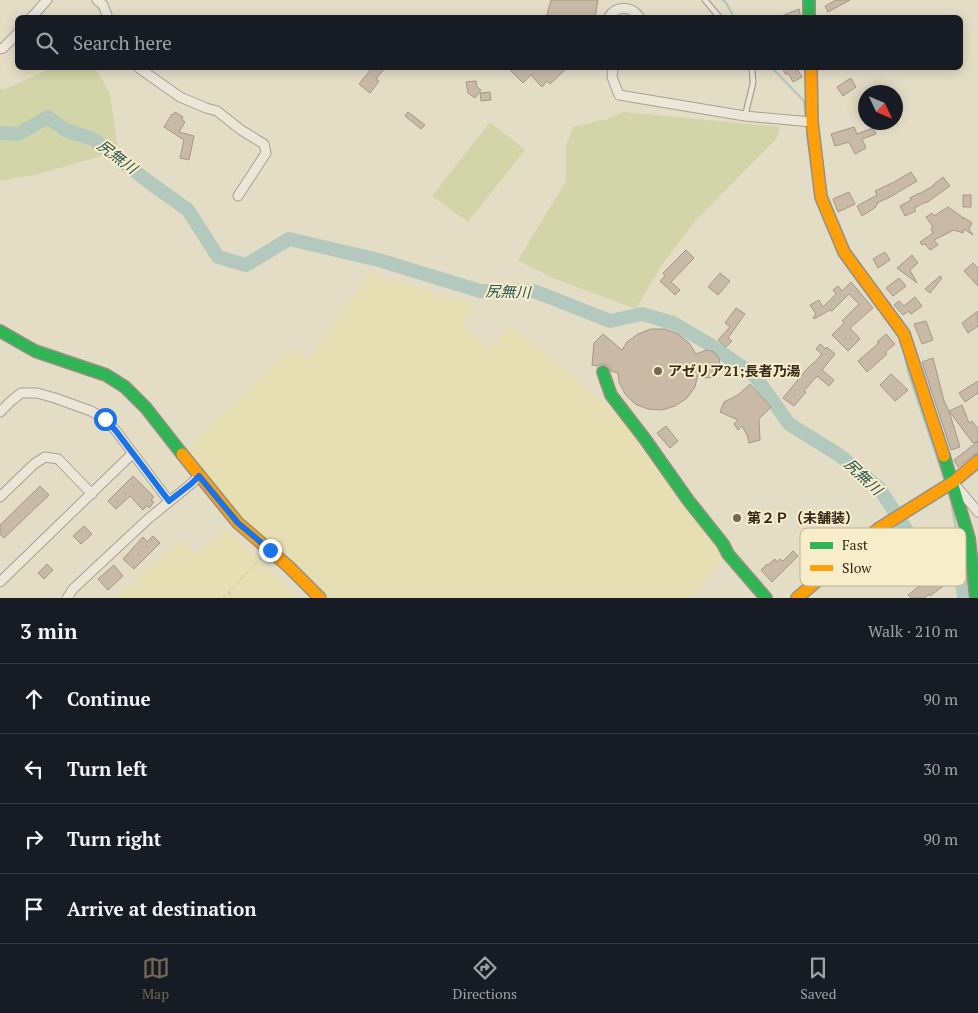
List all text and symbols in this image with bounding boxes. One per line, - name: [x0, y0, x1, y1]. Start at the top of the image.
- search box: [15, 15, 963, 70]
- icon: search: [33, 29, 61, 57]
- text: Search here: [73, 30, 172, 55]
- north arrow: [858, 85, 903, 130]
- water label: 尻無川: [94, 135, 143, 179]
- water label: 尻無川: [485, 280, 533, 302]
- place label: アゼリア21;長者乃湯: [668, 361, 800, 380]
- marker: アゼリア21;長者乃湯: [652, 365, 664, 377]
- route start: [94, 408, 117, 431]
- water label: 尻無川: [840, 454, 888, 500]
- place label: 第２Ｐ（未舗装）: [747, 508, 859, 527]
- marker: 第２Ｐ（未舗装）: [731, 512, 743, 524]
- legend: [800, 528, 966, 586]
- text: Fast: [842, 535, 869, 554]
- route end: [259, 539, 282, 562]
- text: Slow: [842, 558, 872, 577]
- text: 3 min: [20, 617, 77, 645]
- text: Walk · 210 m: [868, 620, 958, 642]
- icon: ahead: [20, 685, 48, 713]
- text: Continue: [67, 686, 151, 711]
- text: 90 m: [923, 688, 958, 710]
- icon: left: [20, 755, 48, 783]
- text: Turn left: [67, 756, 148, 781]
- text: 30 m: [923, 758, 958, 780]
- icon: right: [20, 825, 48, 853]
- text: Turn right: [67, 826, 161, 851]
- text: 90 m: [923, 828, 958, 850]
- icon: arrive: [20, 895, 48, 923]
- text: Arrive at destination: [67, 896, 256, 921]
- tab: Map: [142, 954, 170, 1003]
- tab: Directions: [453, 954, 517, 1003]
- tab: Saved: [800, 954, 836, 1003]

